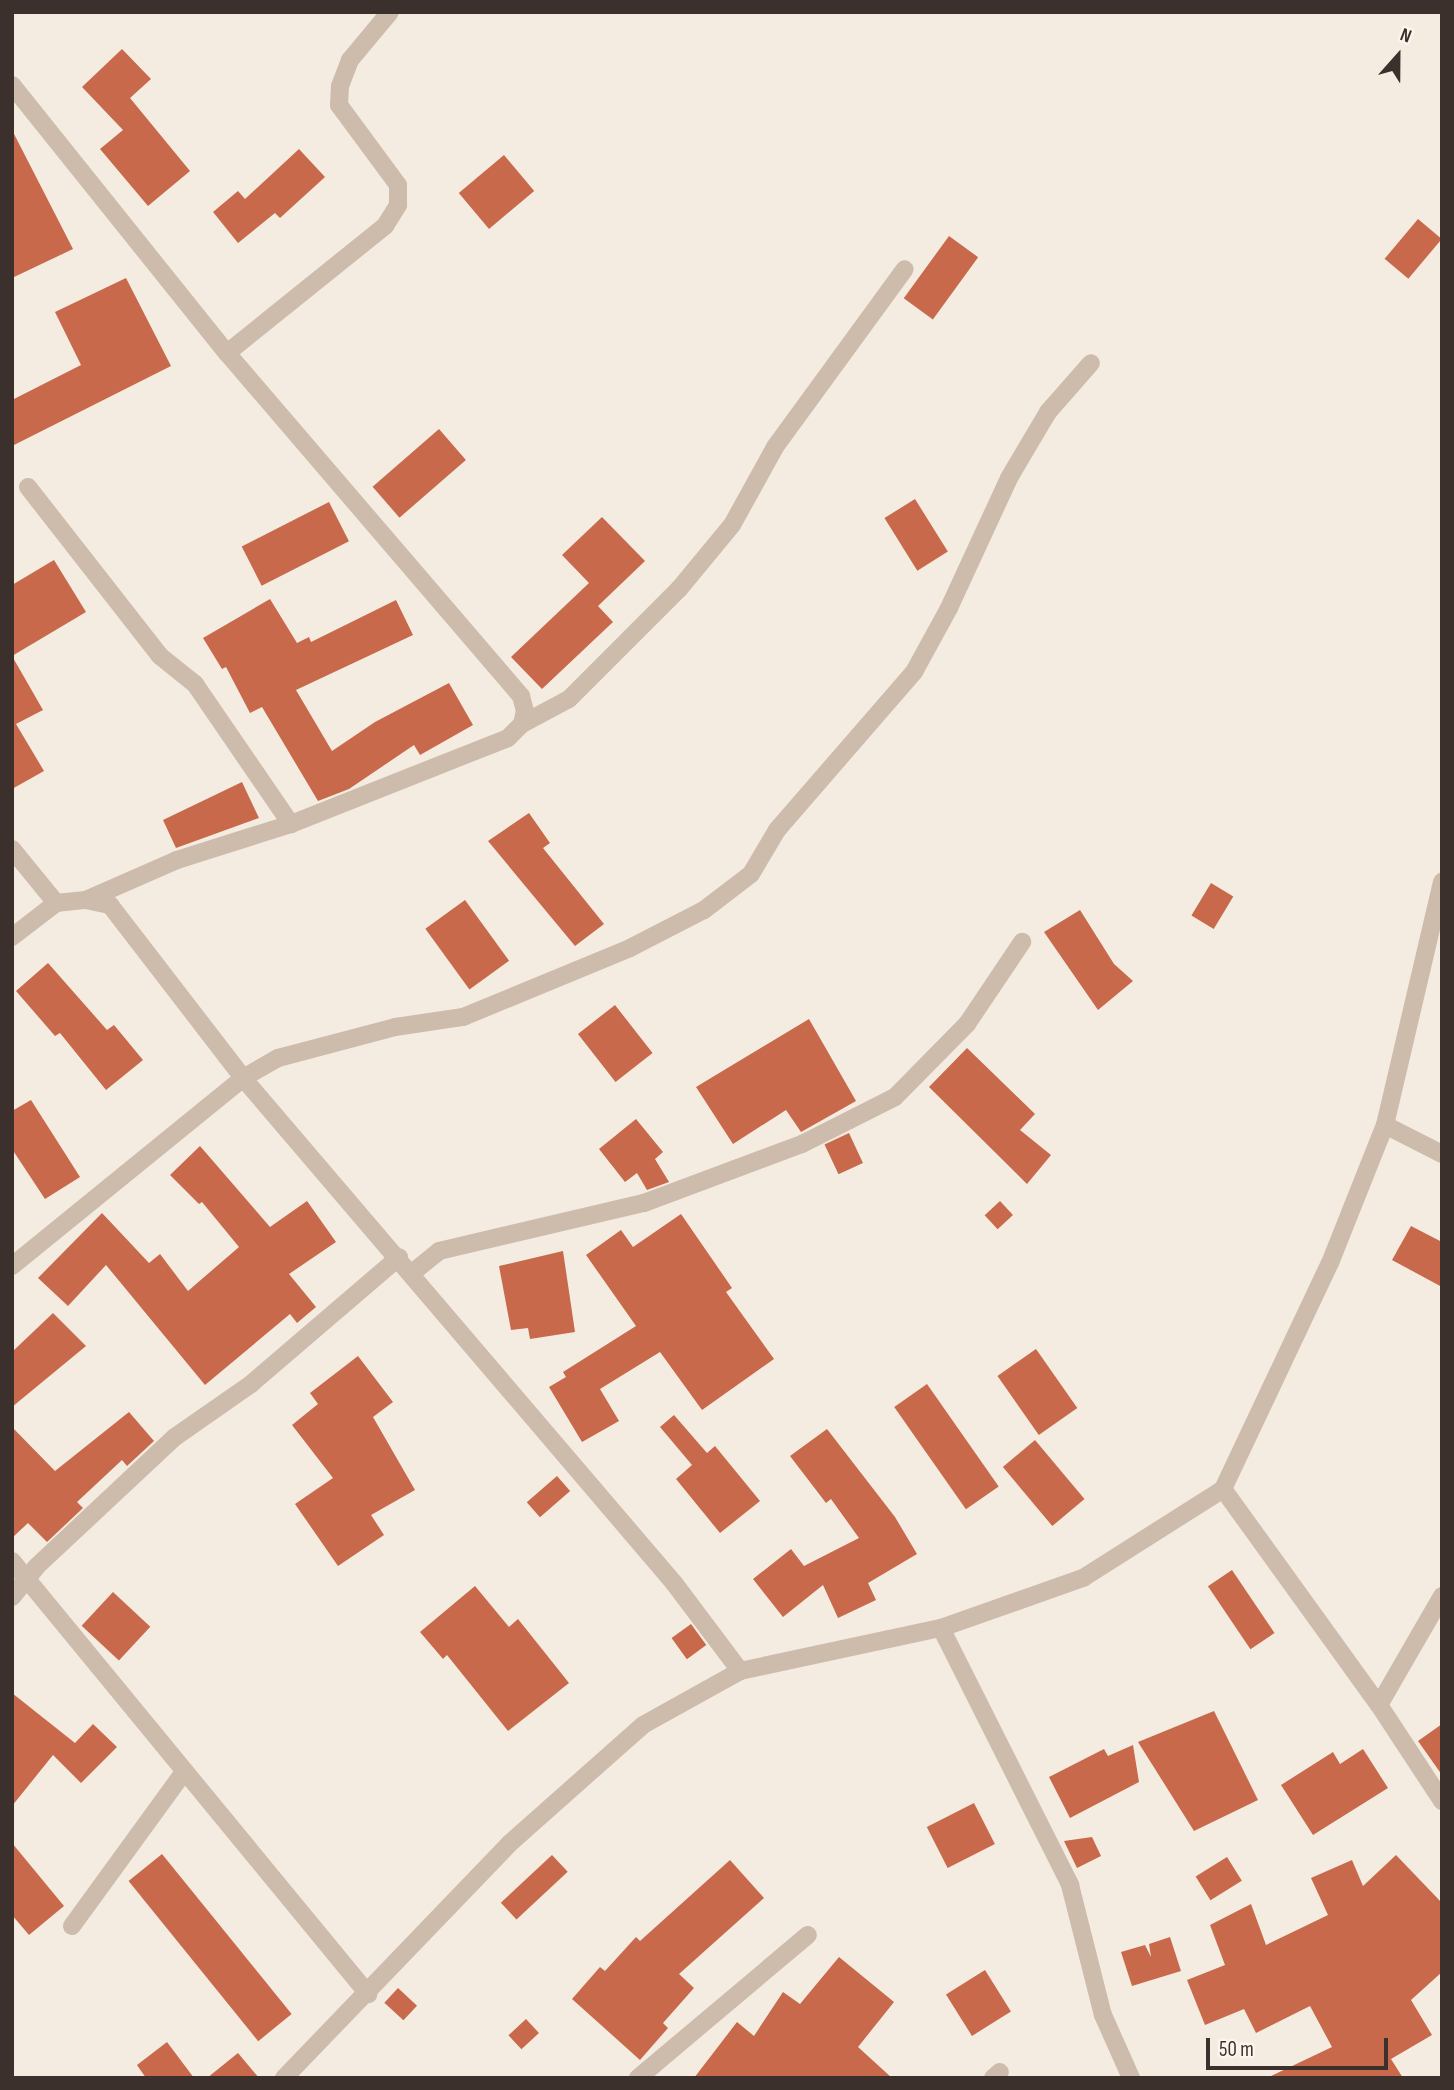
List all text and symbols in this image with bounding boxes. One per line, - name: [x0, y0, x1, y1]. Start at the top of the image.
- north arrow: [1363, 21, 1433, 91]
- text: N: [1397, 23, 1415, 48]
- scale bar: [1209, 2024, 1391, 2068]
- text: 50 m: [1219, 2037, 1254, 2062]

